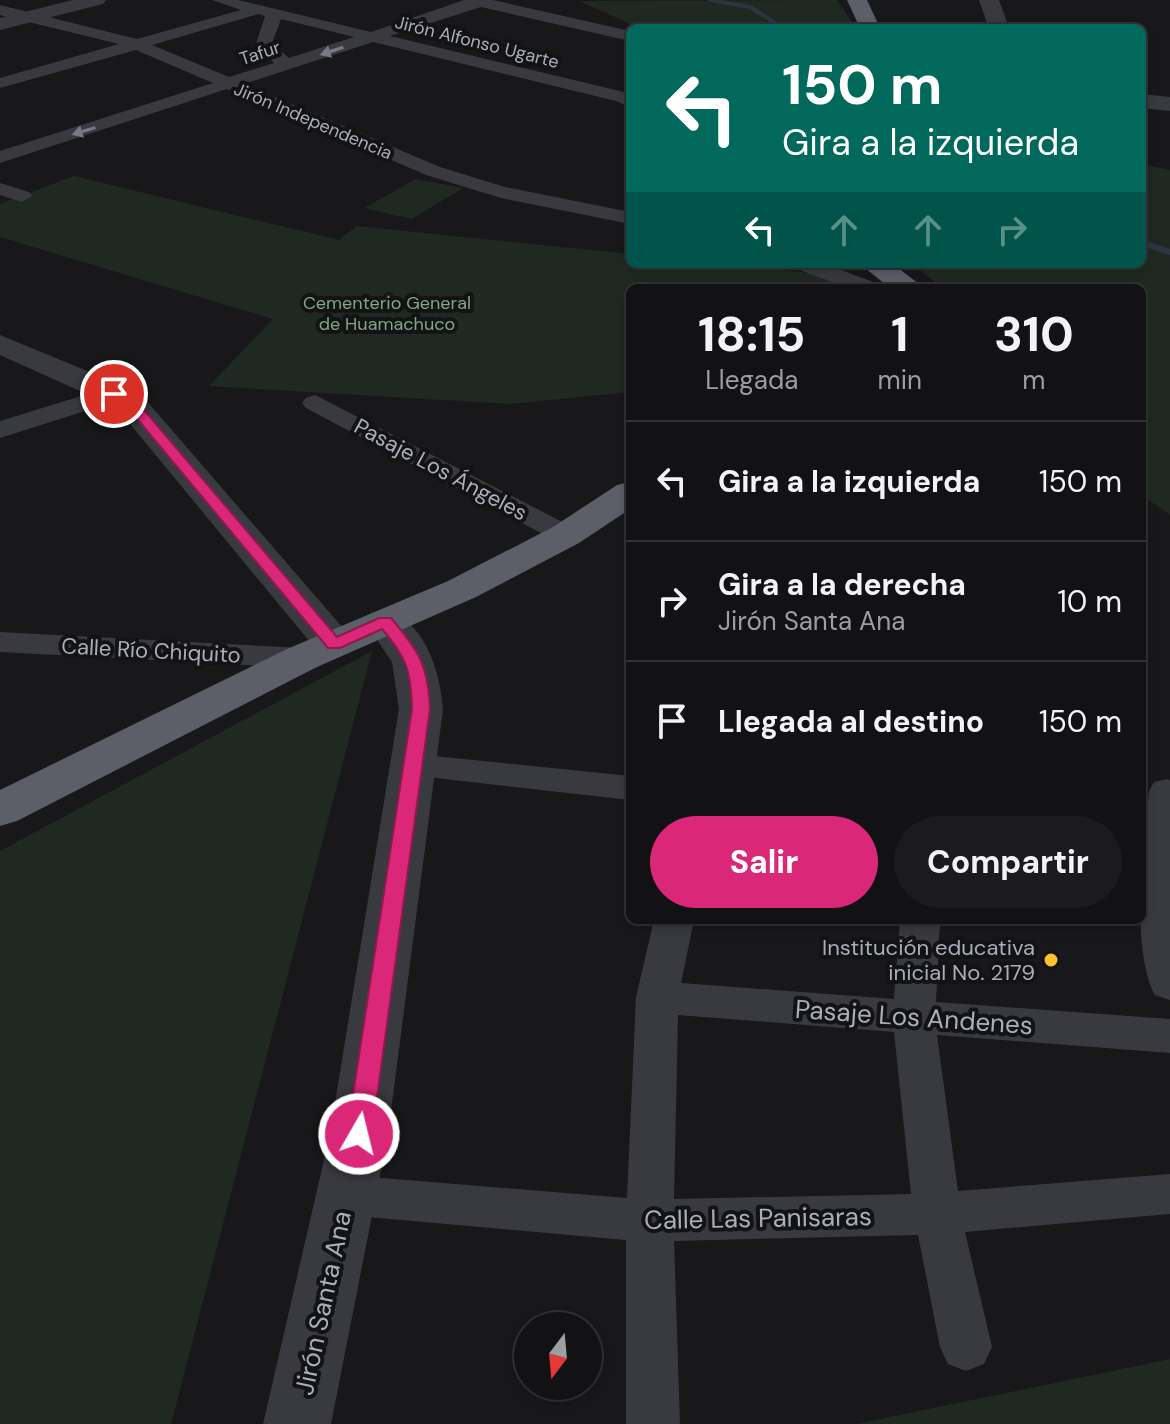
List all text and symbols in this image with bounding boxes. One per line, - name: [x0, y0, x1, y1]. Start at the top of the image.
- street label: Jirón Alfonso Ugarte: [393, 10, 561, 74]
- street label: Tafur: [236, 35, 284, 71]
- one-way arrow: [320, 46, 344, 58]
- text: 150 m: [782, 48, 943, 121]
- icon: left: [650, 56, 754, 160]
- street label: Jirón Independencia: [230, 77, 396, 165]
- text: Gira a la izquierda: [782, 119, 1079, 166]
- one-way arrow: [72, 125, 96, 137]
- icon: left: [738, 208, 782, 252]
- icon: ahead: [822, 208, 866, 252]
- icon: ahead: [906, 208, 950, 252]
- icon: right: [990, 208, 1034, 252]
- park label: Cementerio General de Huamachuco: [303, 291, 471, 336]
- text: 18:15: [698, 303, 805, 366]
- text: 1: [891, 303, 908, 366]
- text: 310: [994, 303, 1074, 366]
- pin: [80, 360, 148, 428]
- text: Llegada: [705, 363, 798, 397]
- text: min: [878, 363, 922, 397]
- text: m: [1022, 363, 1046, 397]
- icon: arrive: [92, 372, 136, 416]
- street label: Pasaje Los Ángeles: [349, 412, 532, 527]
- icon: left: [650, 459, 694, 503]
- text: Gira a la izquierda: [718, 462, 980, 501]
- text: 150 m: [1039, 462, 1122, 501]
- text: Gira a la derecha: [718, 565, 966, 604]
- icon: right: [650, 579, 694, 623]
- text: 10 m: [1057, 582, 1122, 621]
- text: Jirón Santa Ana: [718, 604, 905, 638]
- street label: Calle Río Chiquito: [61, 631, 241, 670]
- icon: arrive: [650, 699, 694, 743]
- text: Llegada al destino: [718, 702, 984, 741]
- text: 150 m: [1039, 702, 1122, 741]
- button: Salir: [650, 816, 878, 908]
- button: Compartir: [894, 816, 1122, 908]
- place label: Institución educativa inicial No. 2179: [822, 933, 1035, 987]
- marker: Institución educativa inicial No. 2179: [1042, 951, 1060, 969]
- street label: Pasaje Los Andenes: [794, 992, 1034, 1042]
- position arrow: [317, 1092, 401, 1176]
- street label: Calle Las Panisaras: [644, 1199, 872, 1237]
- street label: Jirón Santa Ana: [287, 1208, 359, 1398]
- north arrow: [514, 1312, 602, 1400]
- map controls: [514, 1312, 602, 1400]

